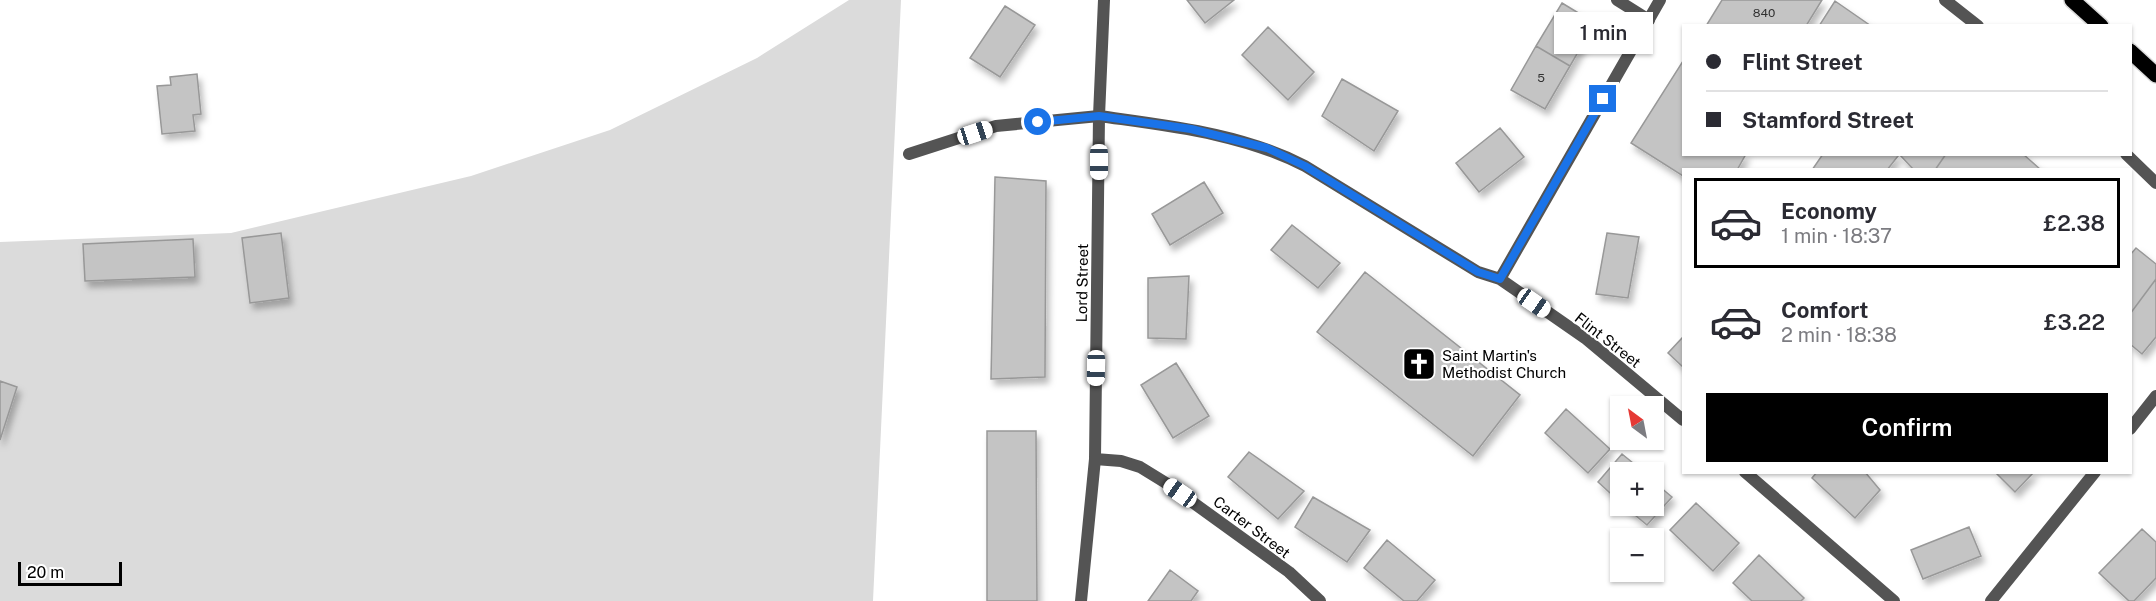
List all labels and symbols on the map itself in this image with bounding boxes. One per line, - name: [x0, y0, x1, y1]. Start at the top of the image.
- house number: 840: [1753, 6, 1775, 20]
- callout: 1 min: [1554, 12, 1652, 54]
- house number: 5: [1537, 71, 1545, 85]
- route end: [1589, 85, 1616, 112]
- route start: [1024, 108, 1051, 135]
- car: [955, 119, 995, 147]
- car: [1090, 144, 1108, 180]
- street label: Lord Street: [1073, 243, 1091, 323]
- car: [1514, 285, 1554, 321]
- street label: Flint Street: [1572, 309, 1644, 371]
- church icon: Saint Martin's Methodist Church: [1401, 346, 1437, 382]
- place label: Saint Martin's Methodist Church: [1442, 347, 1566, 381]
- car: [1087, 350, 1105, 386]
- north arrow: [1610, 396, 1664, 450]
- car: [1160, 475, 1200, 511]
- street label: Carter Street: [1210, 493, 1294, 561]
- scale bar: [18, 559, 122, 586]

